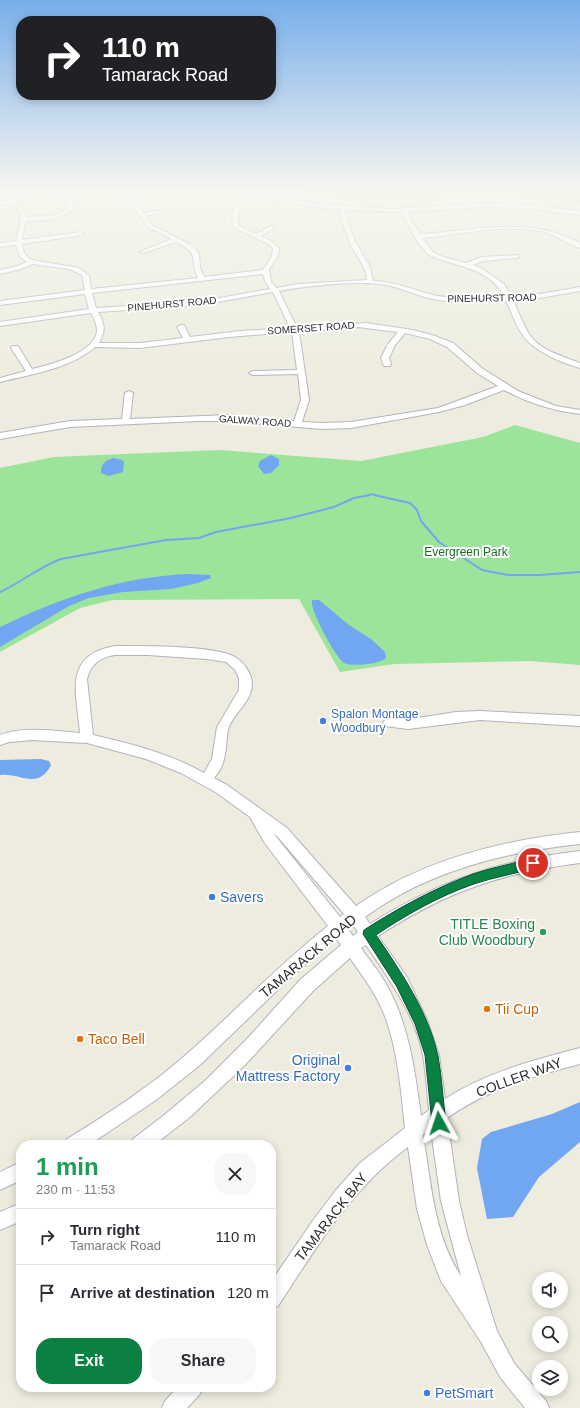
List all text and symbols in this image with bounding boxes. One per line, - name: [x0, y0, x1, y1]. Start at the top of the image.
- icon: right: [36, 32, 88, 84]
- text: 110 m: [102, 32, 180, 63]
- text: Tamarack Road: [102, 65, 228, 85]
- street label: PINEHURST ROAD: [447, 292, 537, 304]
- street label: PINEHURST ROAD: [127, 295, 217, 313]
- street label: SOMERSET ROAD: [267, 319, 355, 337]
- street label: GALWAY ROAD: [218, 413, 292, 429]
- park label: Evergreen Park: [424, 545, 509, 559]
- place label: Spalon Montage Woodbury: [331, 707, 419, 735]
- marker: Spalon Montage Woodbury: [318, 716, 328, 726]
- pin: [516, 846, 550, 880]
- icon: arrive: [522, 852, 544, 874]
- place label: Savers: [220, 889, 264, 905]
- marker: Savers: [207, 892, 217, 902]
- street label: TAMARACK ROAD: [256, 911, 360, 1001]
- place label: TITLE Boxing Club Woodbury: [439, 916, 535, 948]
- marker: TITLE Boxing Club Woodbury: [538, 927, 548, 937]
- place label: Tii Cup: [495, 1001, 539, 1017]
- marker: Tii Cup: [482, 1004, 492, 1014]
- place label: Taco Bell: [88, 1031, 145, 1047]
- marker: Taco Bell: [75, 1034, 85, 1044]
- place label: Original Mattress Factory: [236, 1052, 340, 1084]
- street label: COLLER WAY: [474, 1054, 565, 1100]
- marker: Original Mattress Factory: [343, 1063, 353, 1073]
- position arrow: [418, 1102, 460, 1144]
- text: 1 min: [36, 1153, 99, 1180]
- button: close: [214, 1153, 256, 1195]
- street label: TAMARACK BAY: [292, 1169, 371, 1264]
- text: 230 m · 11:53: [36, 1182, 115, 1197]
- text: Turn right: [70, 1221, 140, 1238]
- icon: right: [36, 1226, 58, 1248]
- text: 110 m: [215, 1228, 256, 1245]
- text: Tamarack Road: [70, 1238, 161, 1253]
- map controls: [532, 1272, 568, 1396]
- button: sound: [532, 1272, 568, 1308]
- icon: arrive: [36, 1282, 58, 1304]
- text: Arrive at destination: [70, 1284, 215, 1301]
- text: 120 m: [227, 1284, 269, 1301]
- button: search: [532, 1316, 568, 1352]
- button: Exit: [36, 1338, 142, 1384]
- button: Share: [150, 1338, 256, 1384]
- button: layers: [532, 1360, 568, 1396]
- place label: PetSmart: [435, 1385, 493, 1401]
- marker: PetSmart: [422, 1388, 432, 1398]

